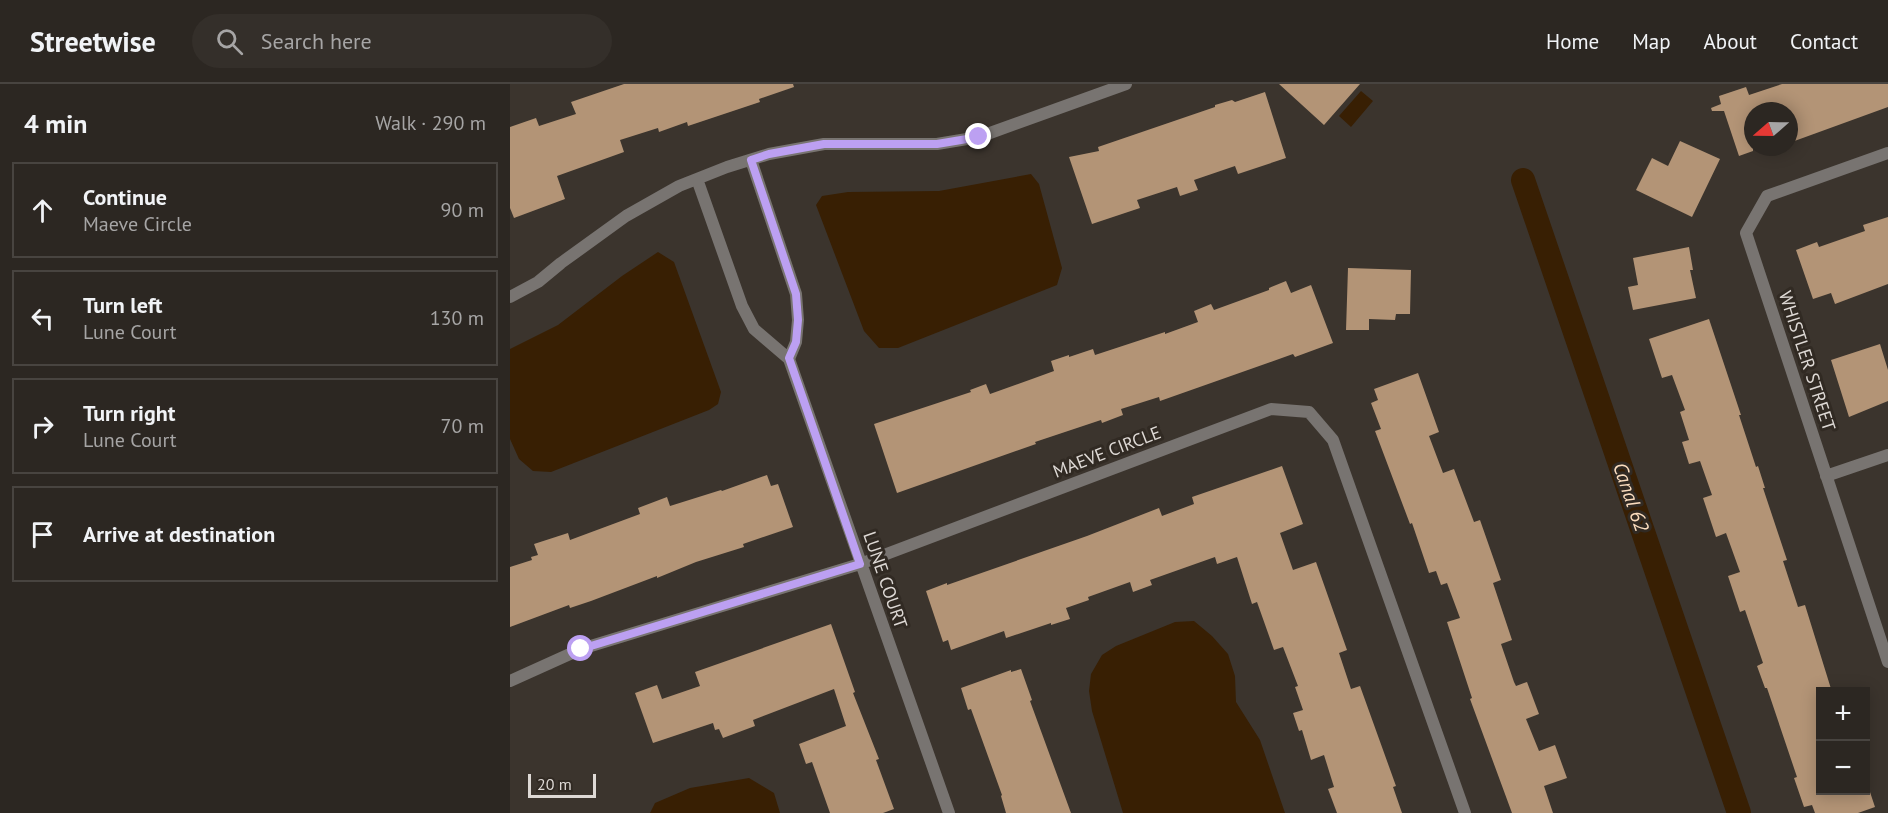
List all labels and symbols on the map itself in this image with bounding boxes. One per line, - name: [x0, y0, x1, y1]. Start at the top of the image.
- north arrow: [1744, 102, 1798, 156]
- route end: [965, 123, 991, 149]
- street label: WHISTLER STREET: [1774, 288, 1841, 434]
- street label: MAEVE CIRCLE: [1050, 420, 1164, 483]
- water label: Canal 62: [1607, 459, 1655, 536]
- street label: LUNE COURT: [858, 528, 913, 631]
- route start: [567, 635, 593, 661]
- scale bar: [528, 771, 596, 798]

